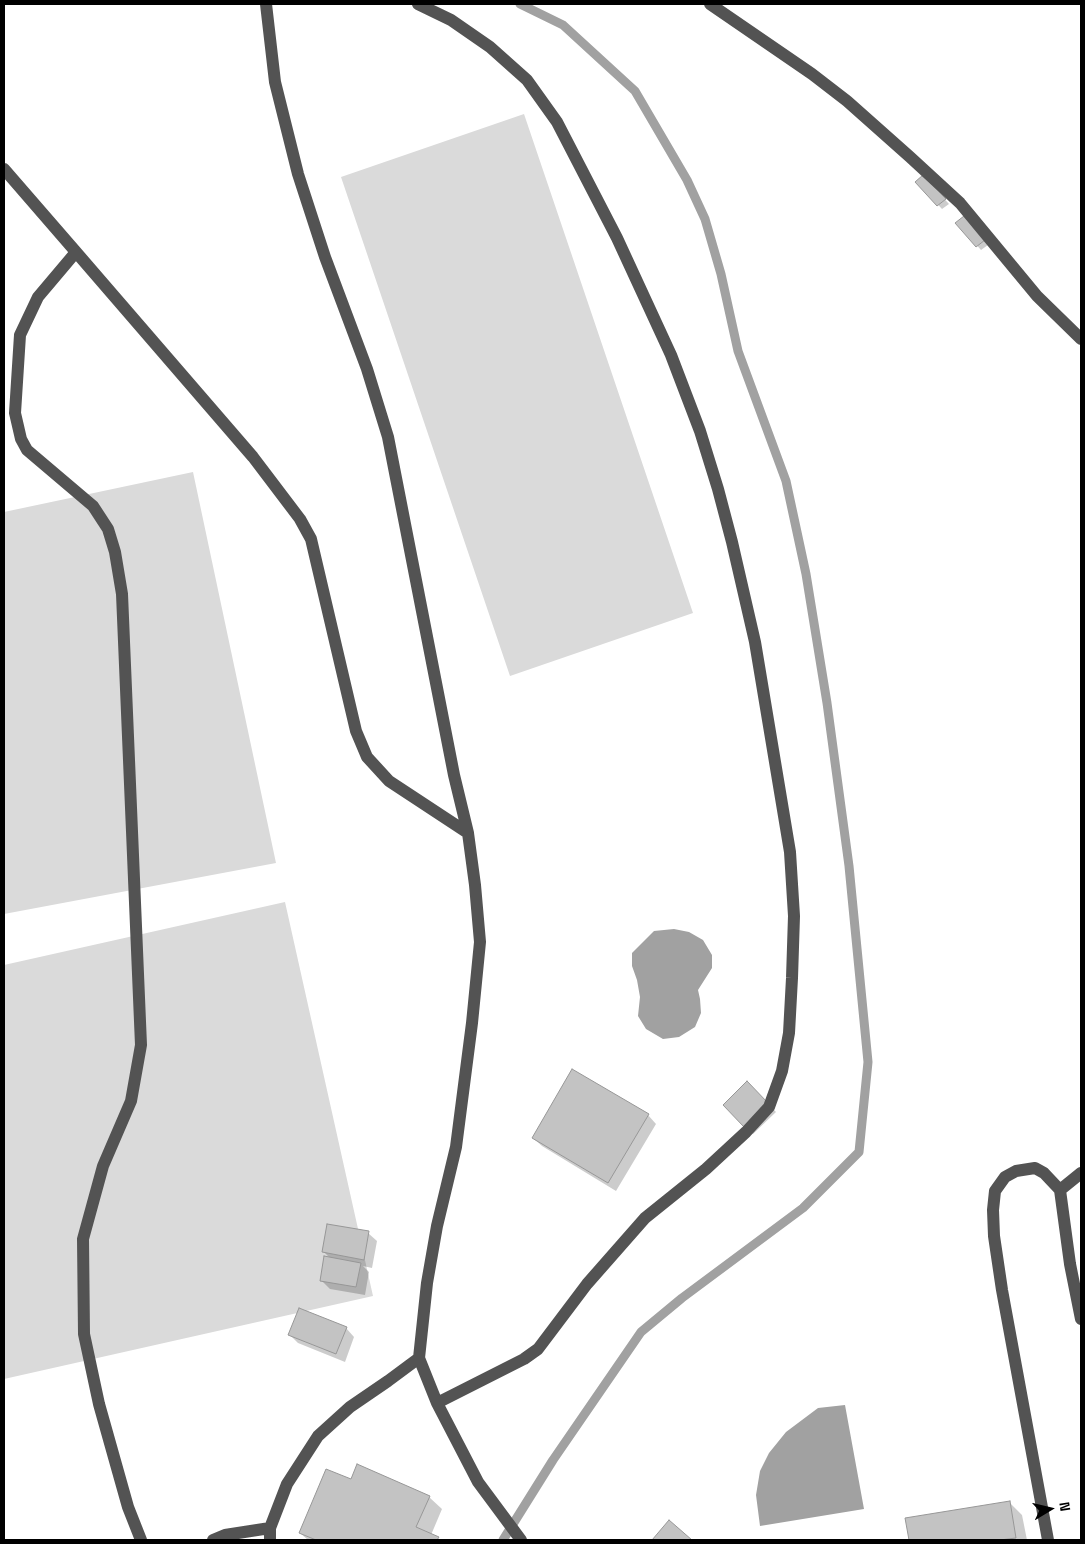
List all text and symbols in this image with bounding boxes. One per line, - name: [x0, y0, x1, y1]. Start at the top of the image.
- north arrow: [1025, 1484, 1075, 1534]
- text: N: [1055, 1501, 1074, 1513]

